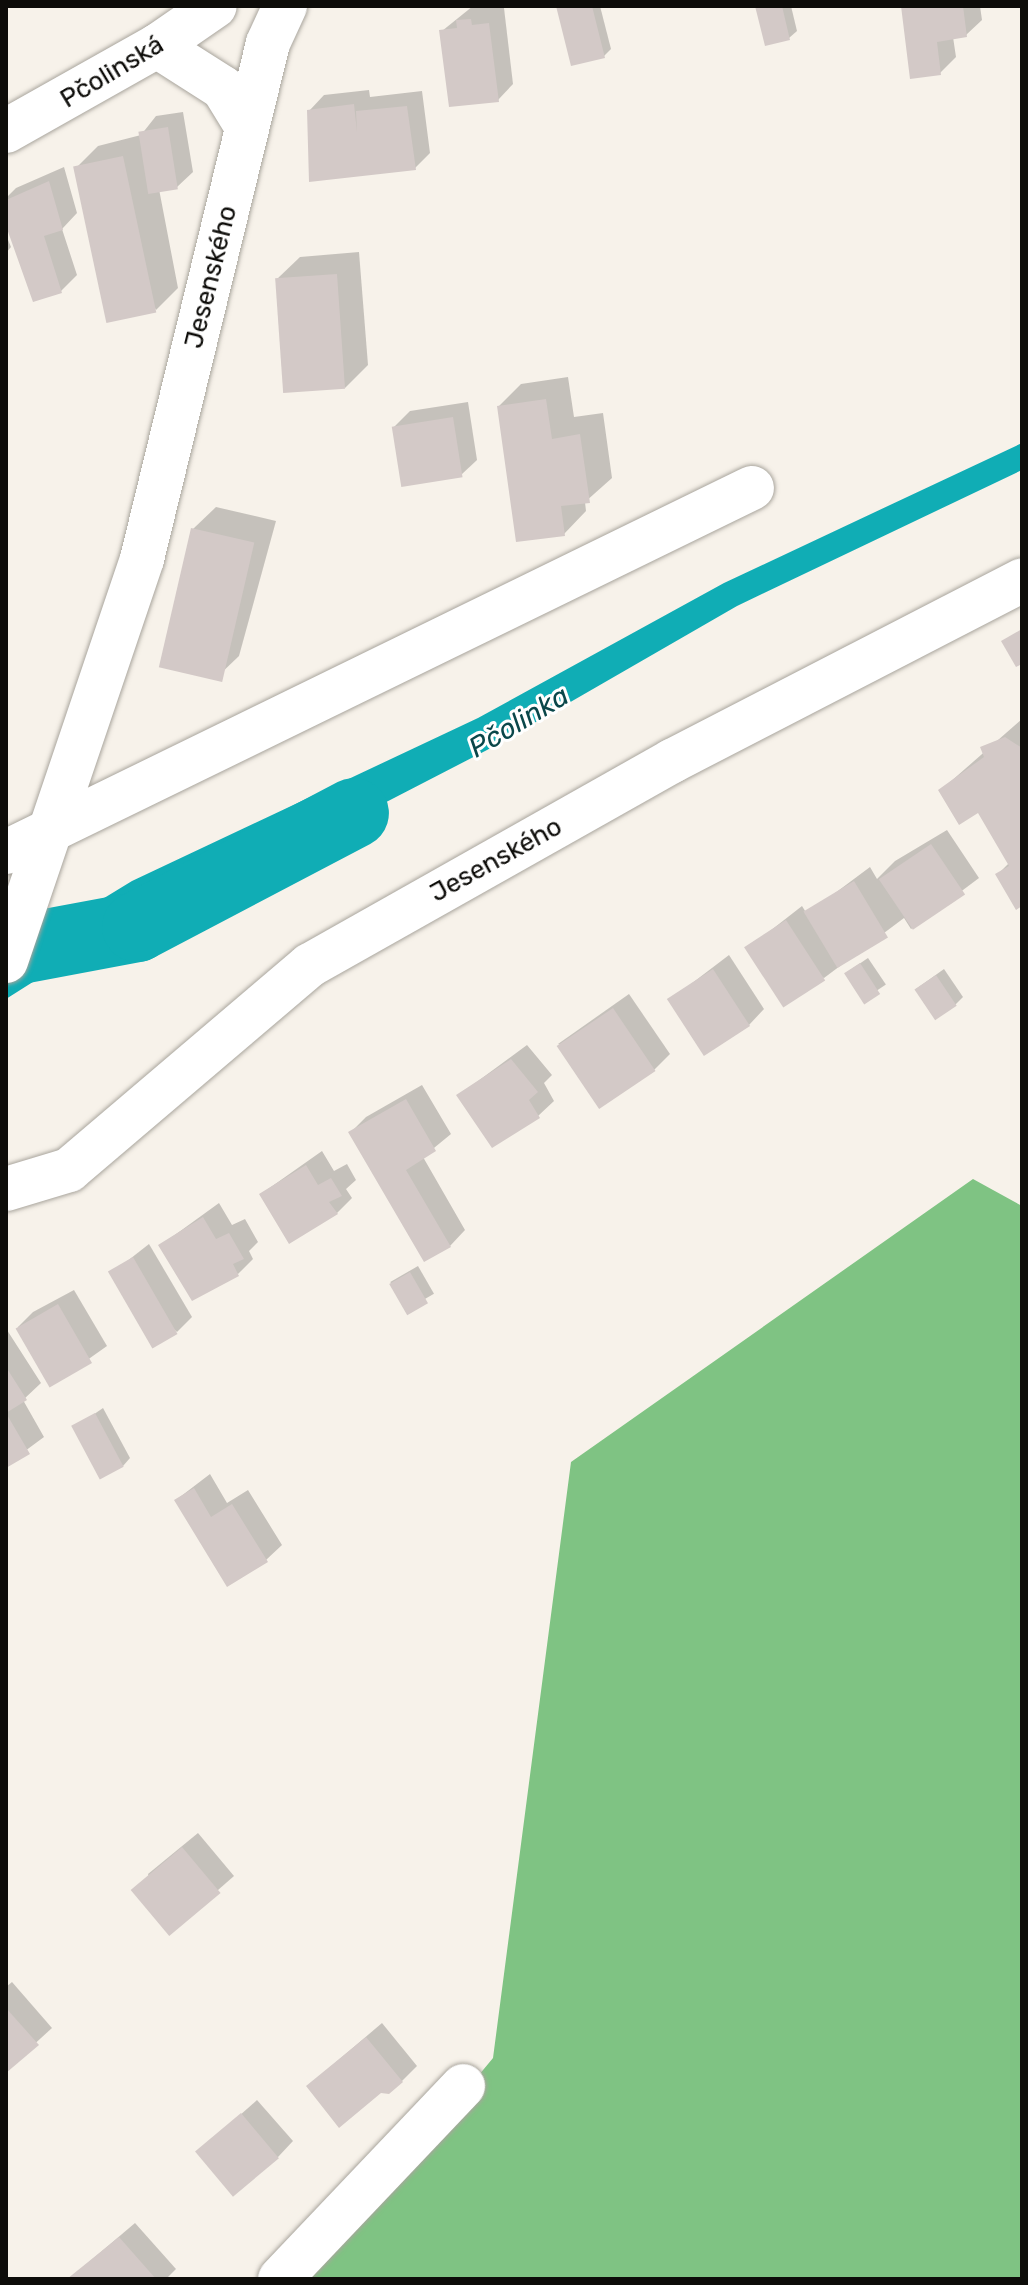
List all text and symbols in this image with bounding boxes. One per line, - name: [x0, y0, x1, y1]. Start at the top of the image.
- street label: Pčolinská: [55, 29, 169, 115]
- street label: Jesenského: [178, 202, 244, 352]
- water label: Pčolinka: [463, 679, 575, 765]
- street label: Jesenského: [425, 811, 567, 909]

